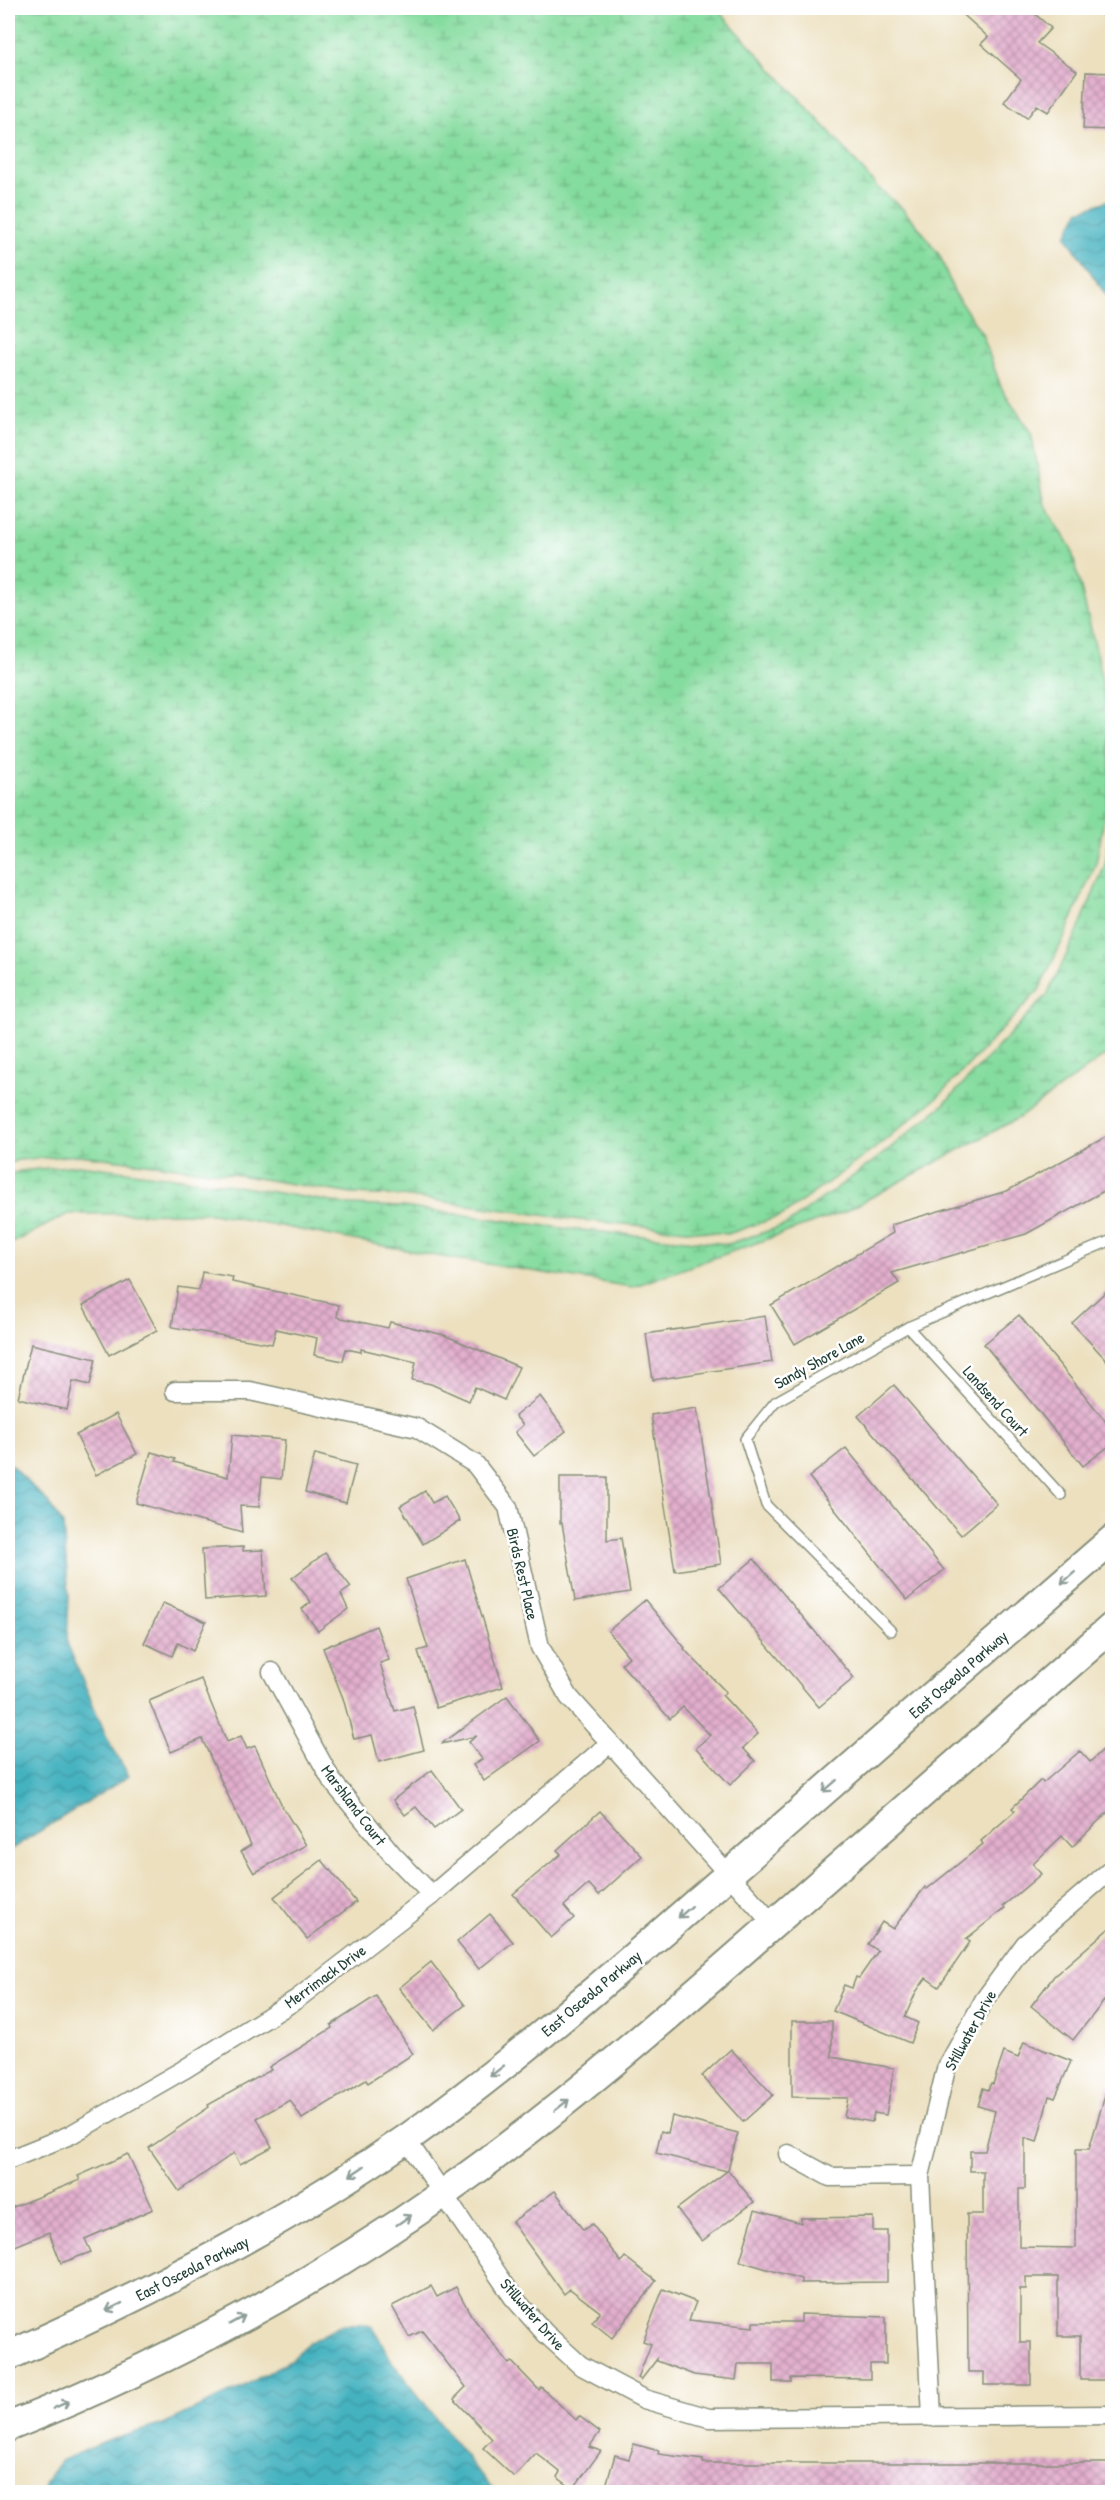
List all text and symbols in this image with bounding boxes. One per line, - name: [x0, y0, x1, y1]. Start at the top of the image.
- street label: Sandy Shore Lane: [770, 1326, 869, 1394]
- street label: Landsend Court: [958, 1361, 1034, 1442]
- street label: Birds Rest Place: [502, 1526, 544, 1623]
- one-way arrow: [1061, 1571, 1076, 1585]
- street label: East Osceola Parkway: [904, 1625, 1012, 1723]
- street label: Marshland Court: [316, 1760, 392, 1850]
- one-way arrow: [822, 1779, 838, 1792]
- one-way arrow: [678, 1905, 693, 1919]
- street label: Merrimack Drive: [280, 1939, 371, 2013]
- street label: East Osceola Parkway: [536, 1945, 646, 2041]
- street label: Stillwater Drive: [939, 1985, 1001, 2074]
- one-way arrow: [489, 2065, 505, 2078]
- one-way arrow: [554, 2099, 570, 2112]
- one-way arrow: [349, 2165, 366, 2177]
- one-way arrow: [396, 2214, 412, 2226]
- street label: East Osceola Parkway: [132, 2230, 253, 2306]
- street label: Stillwater Drive: [496, 2273, 571, 2355]
- one-way arrow: [105, 2302, 123, 2314]
- one-way arrow: [228, 2314, 245, 2326]
- one-way arrow: [52, 2398, 70, 2410]

